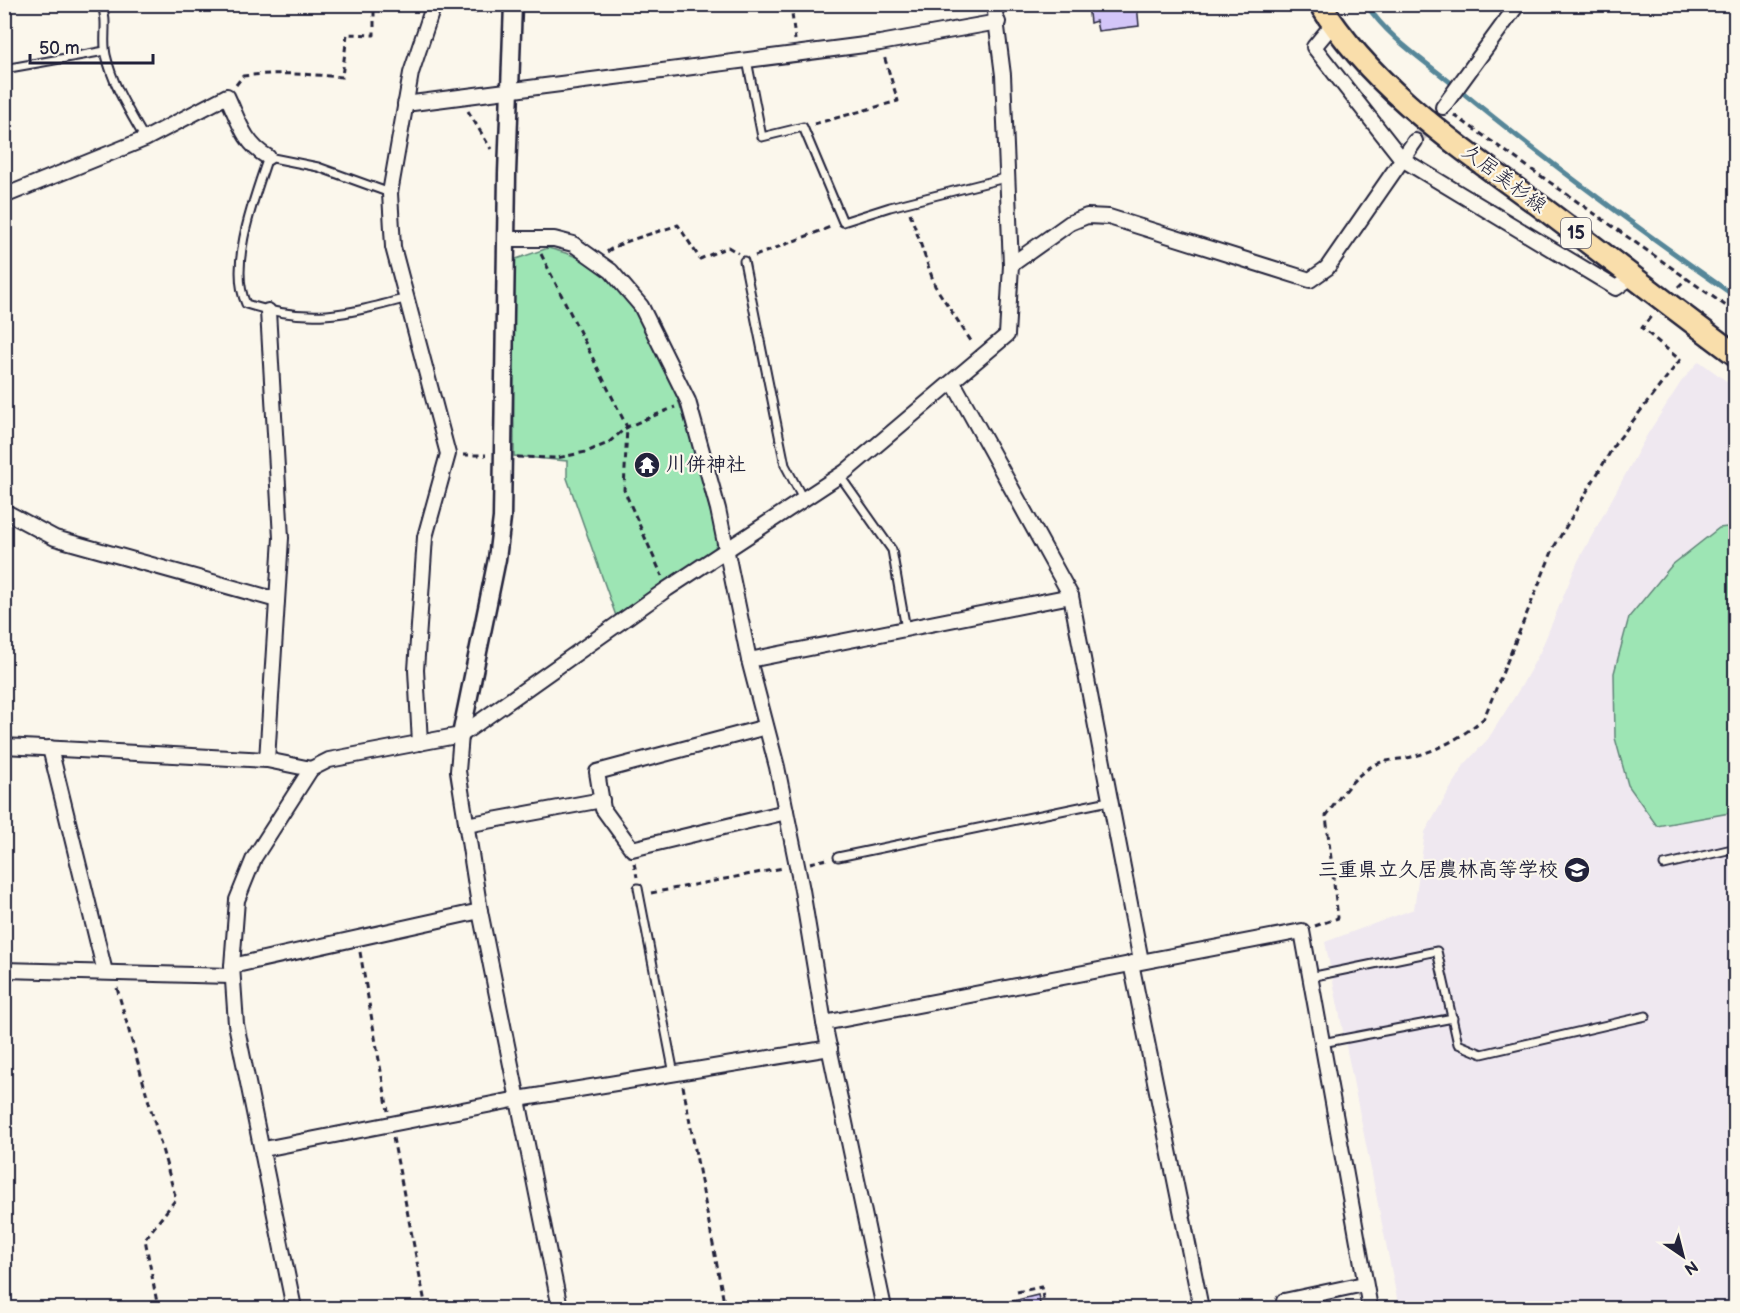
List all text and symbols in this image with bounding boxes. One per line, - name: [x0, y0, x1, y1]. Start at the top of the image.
- scale bar: [30, 27, 153, 65]
- text: 50 m: [39, 38, 80, 59]
- street label: 久居美杉線: [1457, 139, 1551, 219]
- road number: 15: [1561, 218, 1591, 248]
- temple icon: 川併神社: [632, 450, 662, 480]
- place label: 川併神社: [666, 453, 746, 477]
- school or university icon: 三重県立久居農林高等学校: [1562, 855, 1592, 885]
- place label: 三重県立久居農林高等学校: [1318, 858, 1558, 882]
- north arrow: [1653, 1226, 1713, 1286]
- text: N: [1680, 1256, 1701, 1278]

